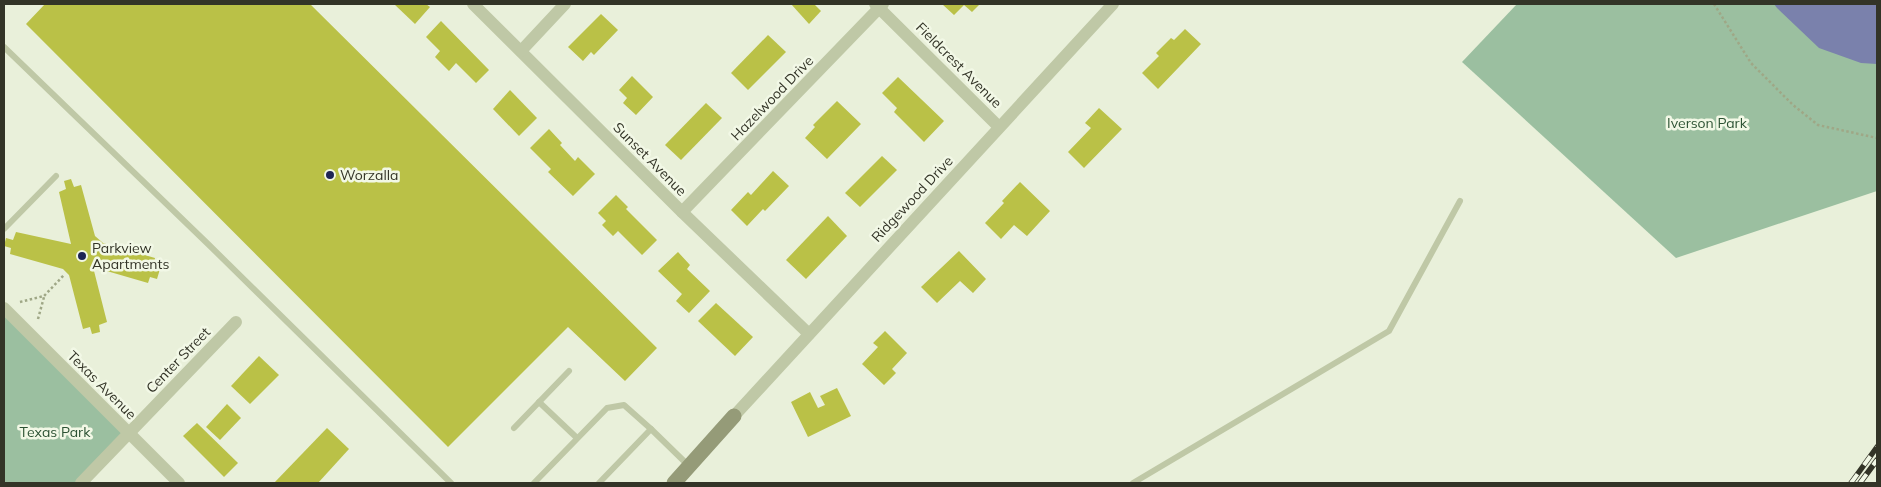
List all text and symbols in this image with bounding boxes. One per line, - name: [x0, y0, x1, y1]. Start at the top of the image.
- street label: Fieldcrest Avenue: [912, 18, 1006, 112]
- street label: Hazelwood Drive: [727, 52, 817, 144]
- park label: Iverson Park: [1667, 114, 1748, 132]
- street label: Sunset Avenue: [609, 118, 691, 200]
- street label: Ridgewood Drive: [867, 152, 957, 246]
- place label: Worzalla: [340, 166, 399, 184]
- marker: Worzalla: [324, 169, 336, 181]
- place label: Parkview Apartments: [92, 239, 169, 273]
- marker: Parkview Apartments: [76, 250, 88, 262]
- street label: Center Street: [142, 323, 214, 397]
- street label: Texas Avenue: [64, 347, 140, 423]
- park label: Texas Park: [20, 423, 91, 441]

